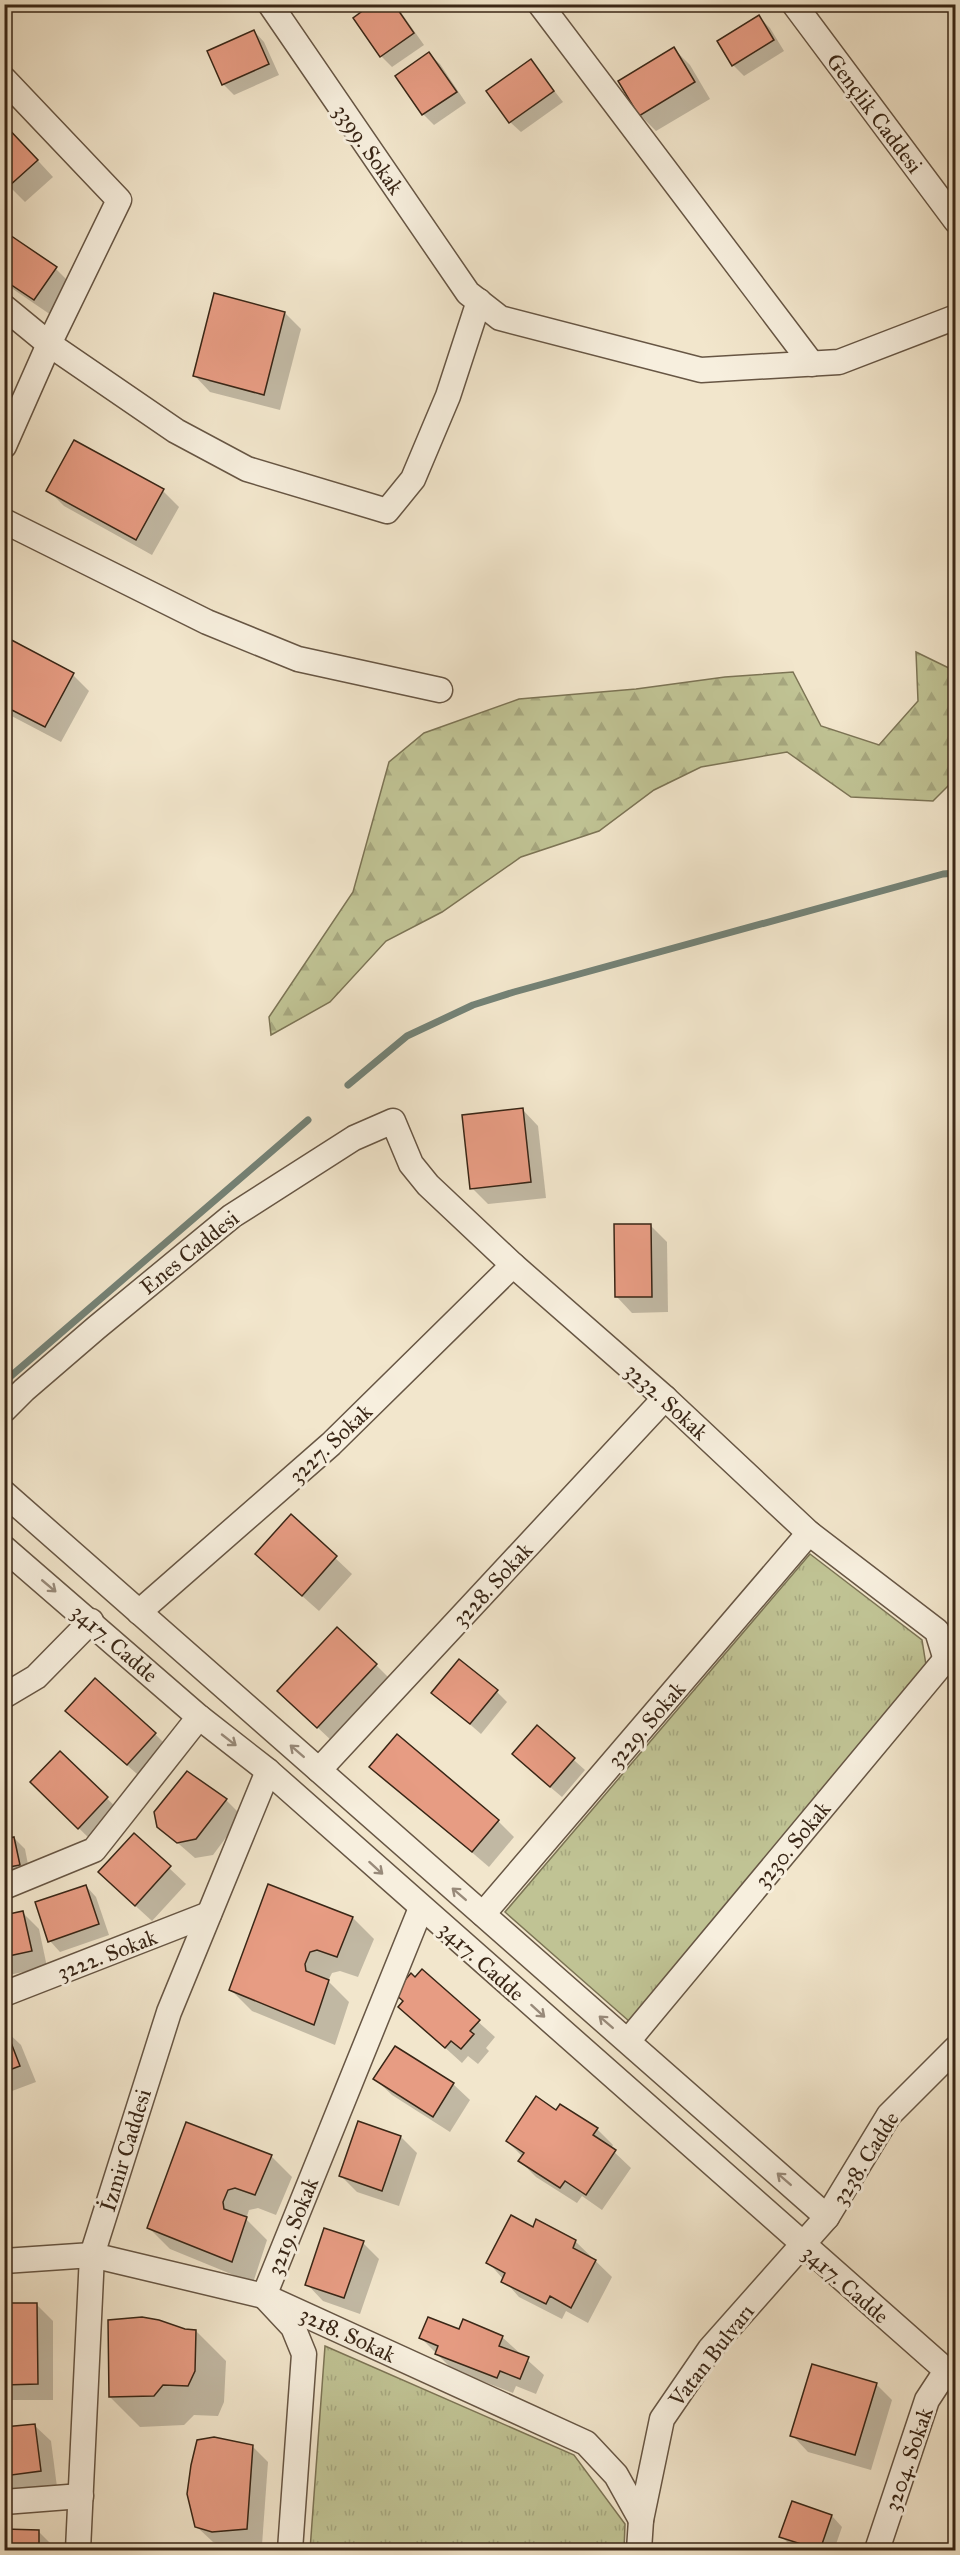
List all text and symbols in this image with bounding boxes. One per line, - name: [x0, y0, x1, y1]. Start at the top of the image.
- street label: Gençlik Caddesi: [821, 48, 928, 179]
- street label: 3399. Sokak: [328, 99, 410, 200]
- street label: Enes Caddesi: [134, 1204, 244, 1300]
- street label: 3232. Sokak: [620, 1357, 714, 1446]
- street label: 3227. Sokak: [283, 1397, 378, 1489]
- street label: 3228. Sokak: [447, 1536, 539, 1632]
- one-way arrow: [41, 1579, 57, 1592]
- street label: 3417. Cadde: [66, 1598, 164, 1688]
- street label: 3229. Sokak: [602, 1675, 692, 1773]
- one-way arrow: [220, 1734, 236, 1747]
- one-way arrow: [290, 1744, 305, 1758]
- street label: 3230. Sokak: [749, 1795, 837, 1893]
- one-way arrow: [369, 1861, 384, 1875]
- one-way arrow: [451, 1887, 467, 1900]
- street label: 3417. Cadde: [433, 1916, 530, 2007]
- street label: 3222. Sokak: [54, 1923, 162, 1986]
- one-way arrow: [530, 2004, 545, 2018]
- one-way arrow: [599, 2015, 614, 2029]
- street label: İzmir Caddesi: [94, 2086, 157, 2215]
- street label: 3238. Cadde: [826, 2107, 905, 2210]
- one-way arrow: [776, 2172, 791, 2186]
- street label: 3219. Sokak: [261, 2173, 325, 2279]
- street label: 3417. Cadde: [797, 2239, 895, 2329]
- street label: Vatan Bulvarı: [662, 2299, 760, 2413]
- street label: 3218. Sokak: [295, 2300, 401, 2369]
- street label: 3204. Sokak: [878, 2403, 939, 2515]

